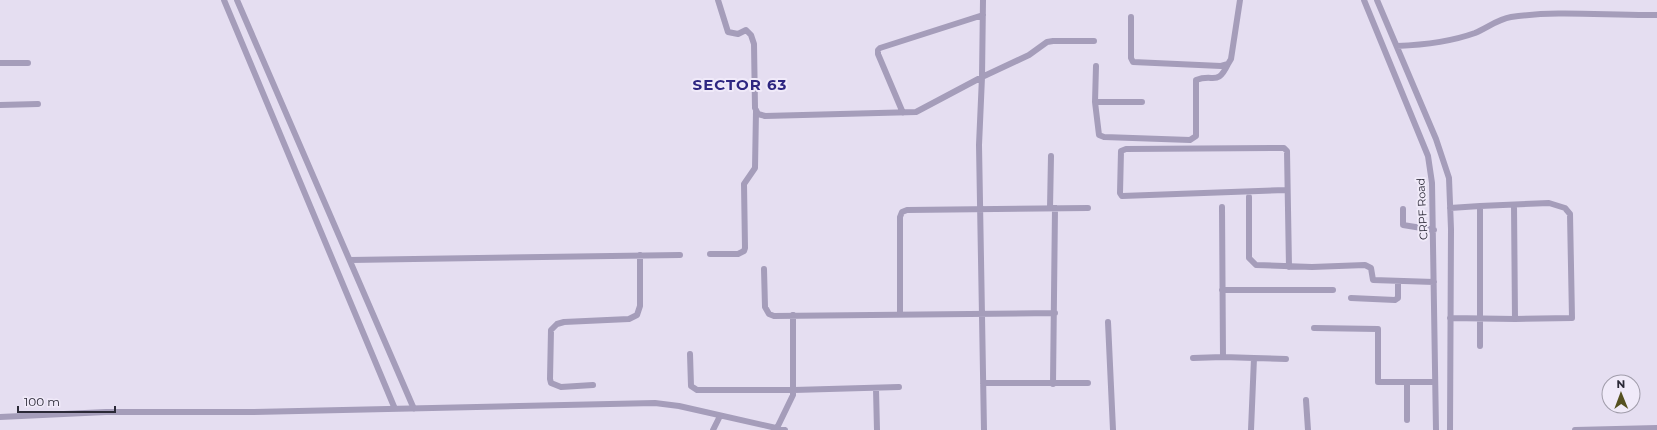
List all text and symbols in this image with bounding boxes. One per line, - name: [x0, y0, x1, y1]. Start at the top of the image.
- district label: SECTOR 63: [693, 75, 787, 94]
- street label: CRPF Road: [1413, 178, 1431, 240]
- north arrow: [1601, 374, 1641, 414]
- text: N: [1616, 377, 1625, 391]
- scale bar: [18, 388, 115, 414]
- text: 100 m: [24, 394, 60, 409]

